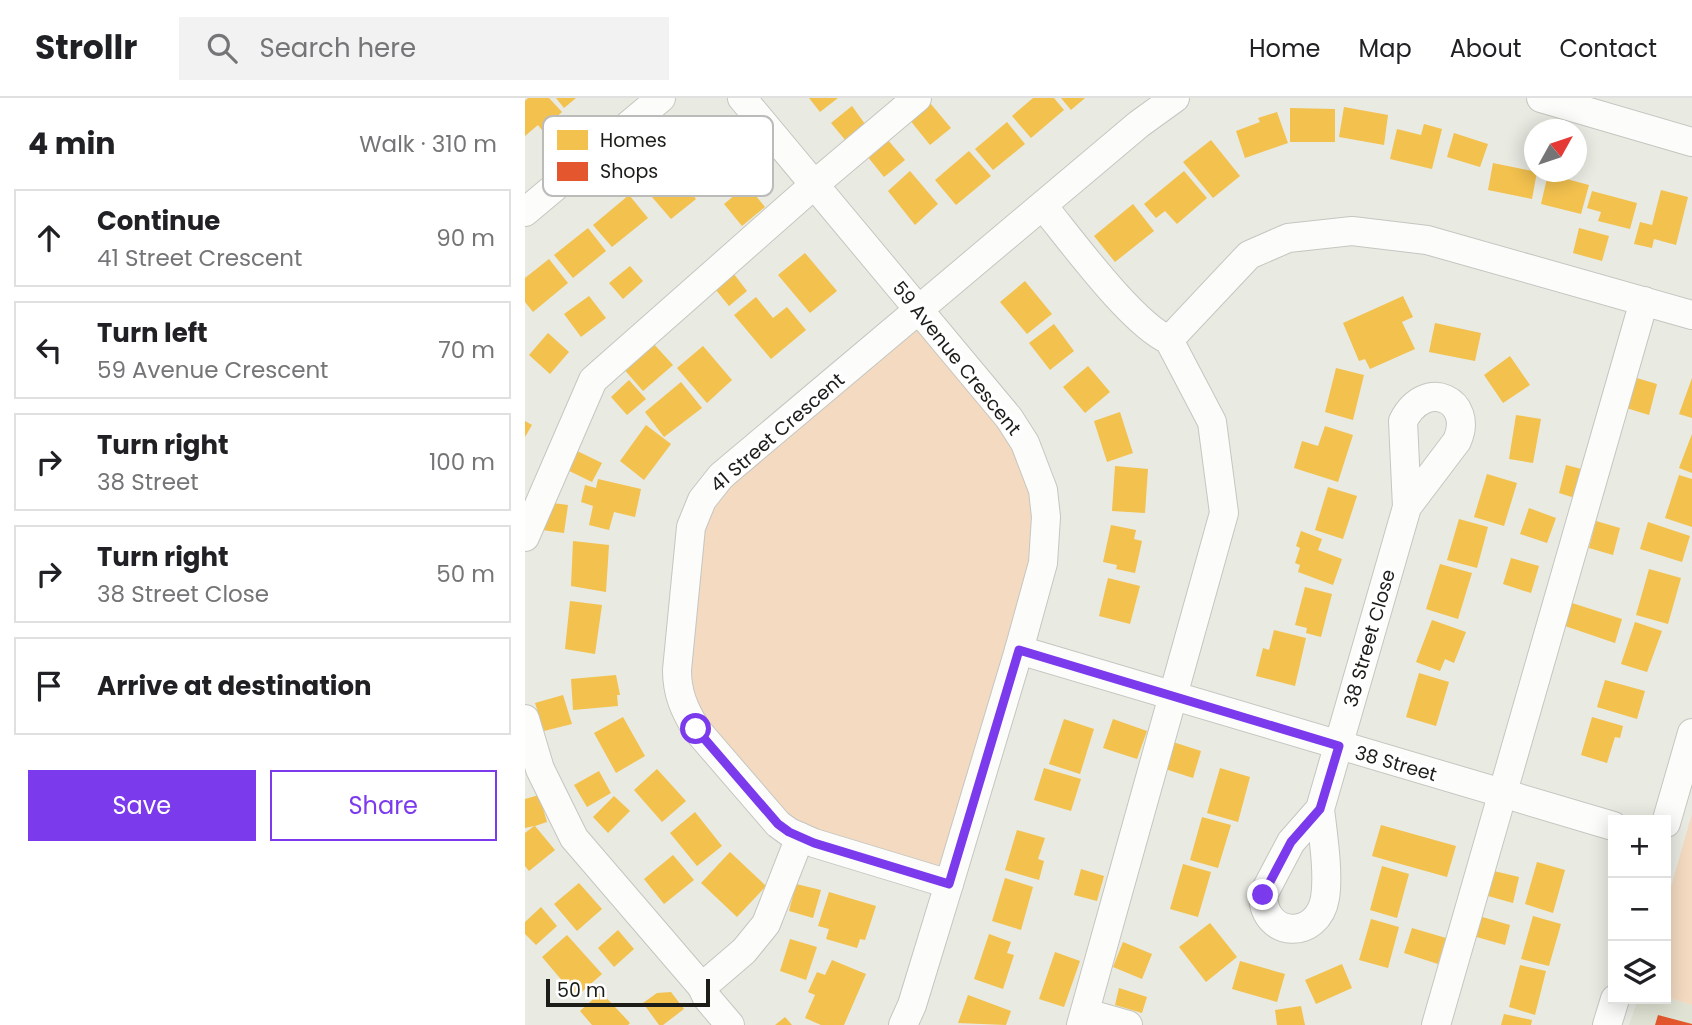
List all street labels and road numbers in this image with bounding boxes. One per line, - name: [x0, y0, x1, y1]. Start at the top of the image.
- street label: 59 Avenue Crescent: [886, 276, 1027, 441]
- street label: 41 Street Crescent: [704, 366, 850, 498]
- street label: 38 Street Close: [1337, 566, 1402, 710]
- street label: 38 Street: [1352, 739, 1440, 788]

